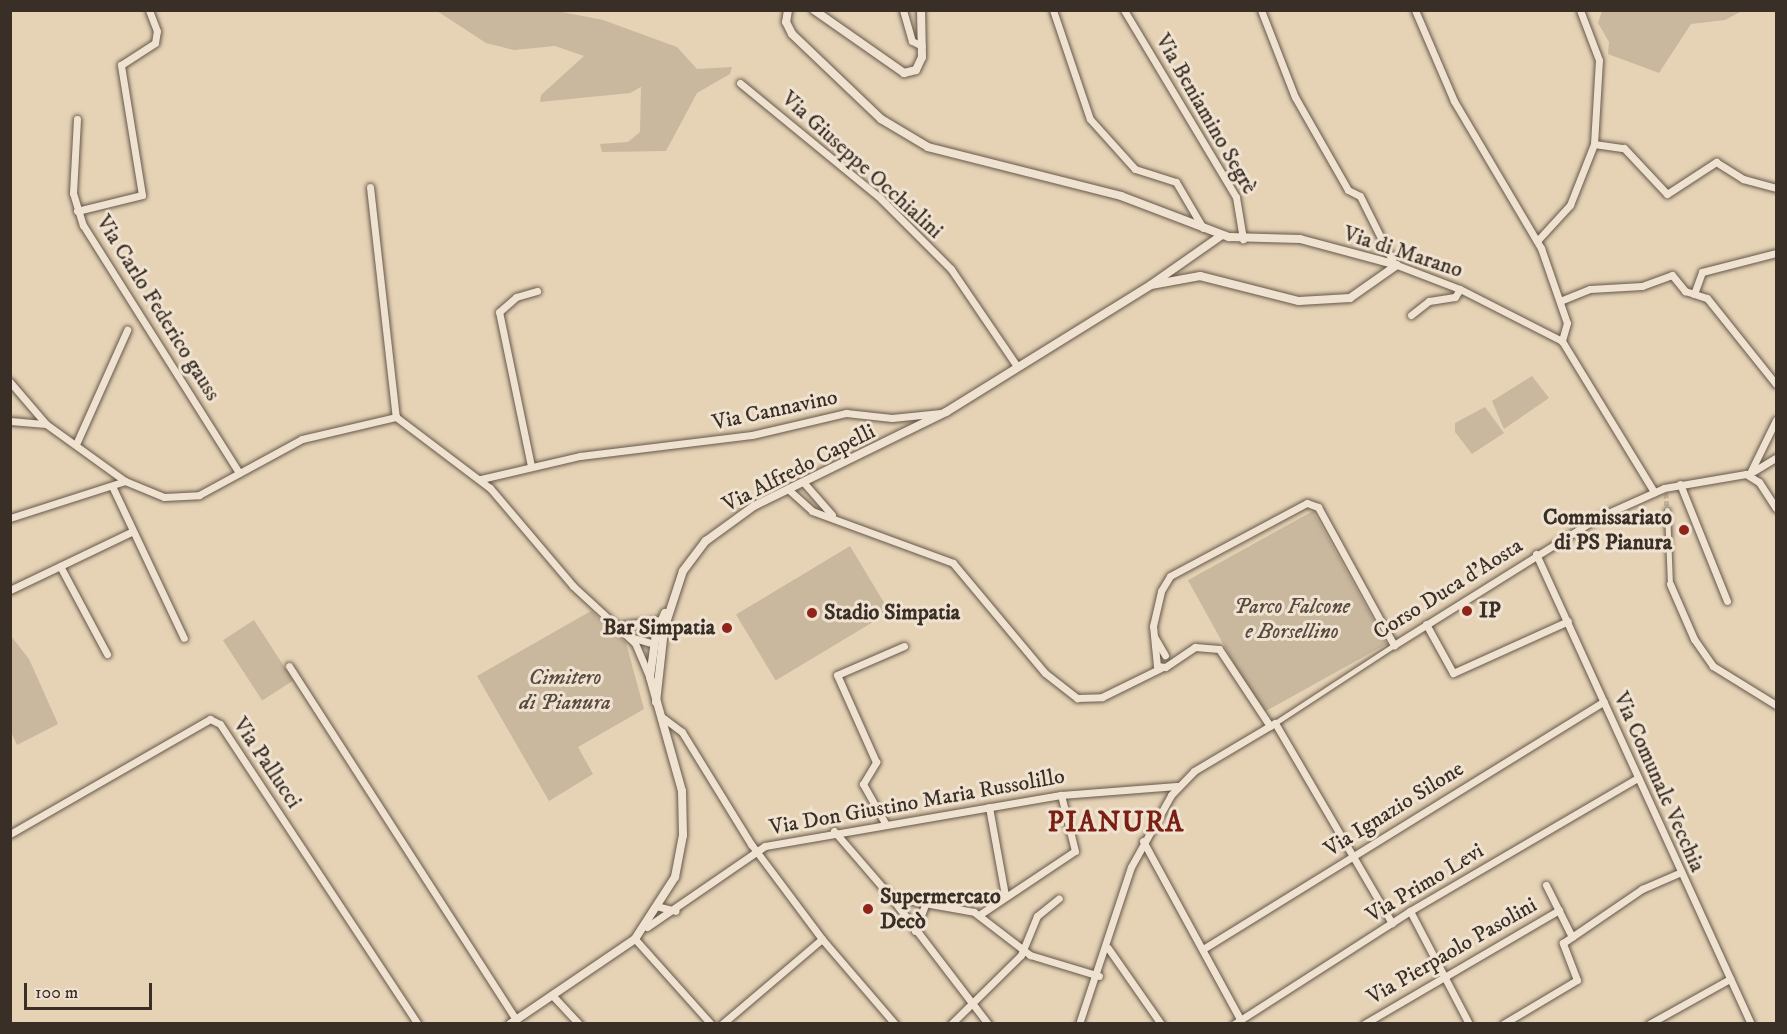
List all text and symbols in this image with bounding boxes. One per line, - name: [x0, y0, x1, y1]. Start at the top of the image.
- street label: Via Beniamino Segrè: [1149, 29, 1263, 199]
- street label: Via Giuseppe Occhialini: [776, 86, 948, 244]
- street label: Via Carlo Federico gauss: [90, 210, 226, 406]
- street label: Via di Marano: [1340, 220, 1466, 284]
- street label: Via Cannavino: [710, 384, 840, 436]
- street label: Via Alfredo Capelli: [718, 418, 880, 518]
- place label: Commissariato di PS Pianura: [1543, 504, 1672, 556]
- marker: Commissariato di PS Pianura: [1677, 523, 1691, 537]
- street label: Corso Duca d'Aosta: [1368, 532, 1528, 646]
- park label: Parco Falcone e Borsellino: [1234, 593, 1350, 644]
- place label: IP: [1479, 598, 1501, 624]
- place label: Stadio Simpatia: [824, 600, 960, 626]
- marker: IP: [1460, 604, 1474, 618]
- marker: Stadio Simpatia: [805, 606, 819, 620]
- place label: Bar Simpatia: [603, 615, 715, 641]
- marker: Bar Simpatia: [720, 621, 734, 635]
- park label: Cimitero di Pianura: [519, 664, 611, 716]
- street label: Via Comunale Vecchia: [1607, 688, 1711, 876]
- street label: Via Pallucci: [227, 713, 307, 813]
- street label: Via Ignazio Silone: [1319, 755, 1469, 863]
- street label: Via Don Giustino Maria Russolillo: [767, 763, 1067, 841]
- district label: PIANURA: [1047, 806, 1185, 840]
- street label: Via Primo Levi: [1361, 838, 1489, 928]
- place label: Supermercato Decò: [880, 883, 1001, 934]
- street label: Via Pierpaolo Pasolini: [1362, 892, 1542, 1010]
- marker: Supermercato Decò: [861, 902, 875, 916]
- scale bar: [27, 971, 154, 1009]
- text: 100 m: [35, 982, 78, 1004]

